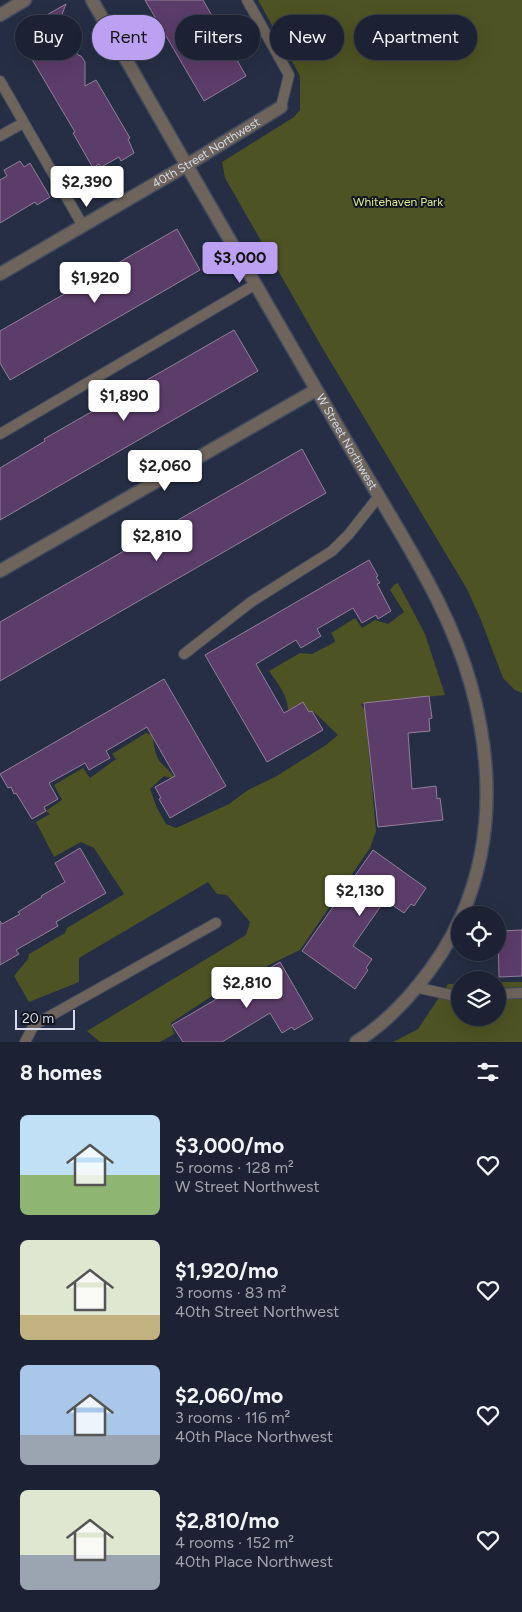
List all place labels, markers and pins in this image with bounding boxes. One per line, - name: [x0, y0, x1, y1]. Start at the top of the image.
- pin: $2,390: [46, 166, 128, 208]
- pin: $3,000: [199, 242, 281, 284]
- pin: $1,920: [54, 262, 136, 304]
- pin: $1,890: [83, 380, 165, 422]
- pin: $2,060: [124, 450, 206, 492]
- pin: $2,810: [116, 520, 198, 562]
- pin: $2,130: [319, 874, 401, 917]
- pin: $2,810: [206, 966, 288, 1009]

